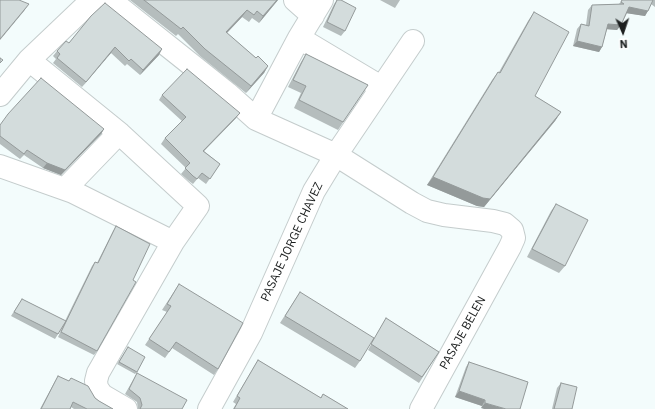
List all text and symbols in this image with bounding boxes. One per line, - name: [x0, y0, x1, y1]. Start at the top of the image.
- north arrow: [603, 12, 643, 52]
- text: N: [619, 37, 628, 51]
- street label: PASAJE JORGE CHAVEZ: [258, 180, 326, 304]
- street label: PASAJE BELEN: [437, 294, 489, 372]

